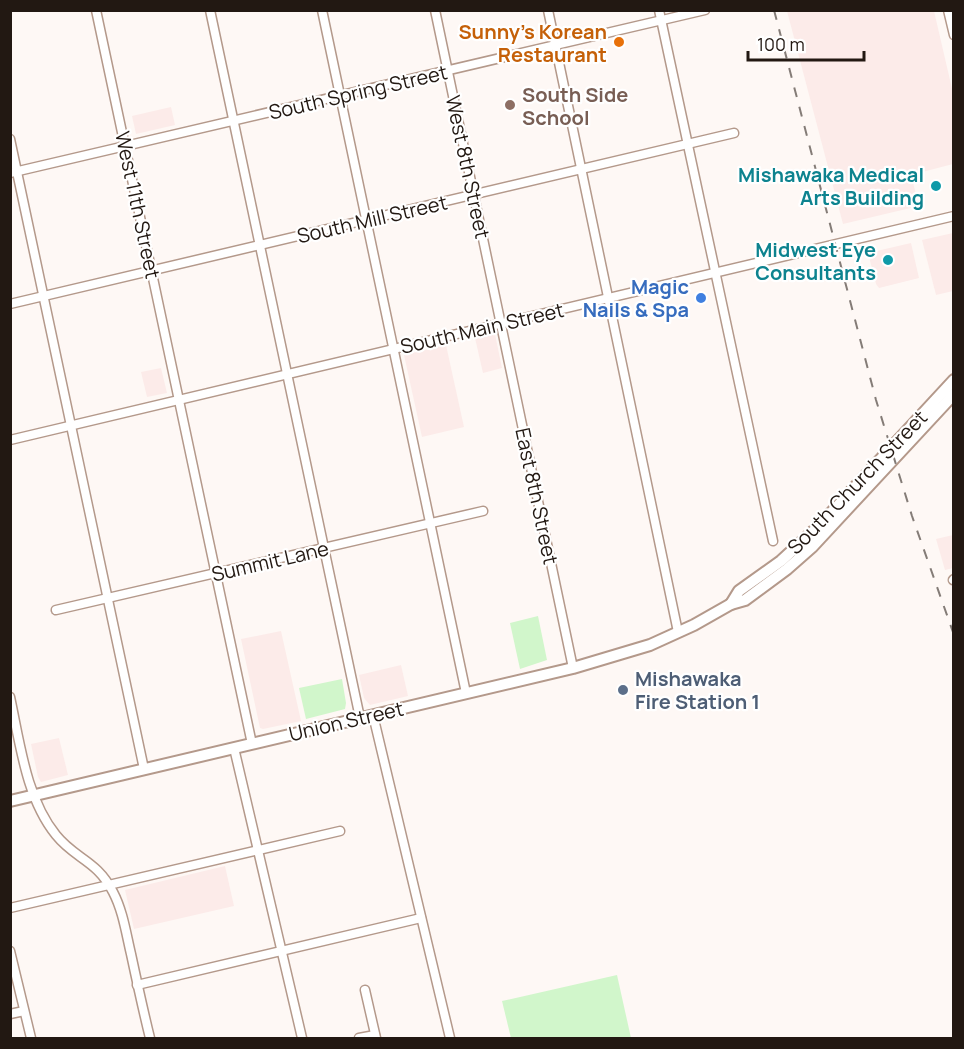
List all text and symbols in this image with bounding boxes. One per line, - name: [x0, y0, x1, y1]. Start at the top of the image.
- place label: Sunny's Korean Restaurant: [458, 18, 607, 68]
- scale bar: [748, 24, 864, 62]
- text: 100 m: [757, 32, 805, 56]
- marker: Sunny's Korean Restaurant: [612, 35, 626, 49]
- street label: South Spring Street: [266, 58, 450, 126]
- place label: South Side School: [522, 81, 628, 131]
- street label: West 8th Street: [440, 93, 496, 241]
- marker: South Side School: [503, 98, 517, 112]
- street label: West 11th Street: [109, 129, 167, 281]
- place label: Mishawaka Medical Arts Building: [738, 161, 924, 211]
- marker: Mishawaka Medical Arts Building: [929, 179, 943, 193]
- street label: South Mill Street: [294, 189, 450, 249]
- place label: Midwest Eye Consultants: [755, 236, 876, 286]
- marker: Midwest Eye Consultants: [881, 253, 895, 267]
- place label: Magic Nails & Spa: [583, 273, 689, 323]
- marker: Magic Nails & Spa: [694, 291, 708, 305]
- street label: South Main Street: [398, 296, 566, 360]
- street label: South Church Street: [781, 404, 933, 560]
- street label: East 8th Street: [509, 425, 565, 567]
- street label: Summit Lane: [209, 534, 331, 588]
- place label: Mishawaka Fire Station 1: [635, 665, 760, 715]
- marker: Mishawaka Fire Station 1: [616, 683, 630, 697]
- street label: Union Street: [286, 695, 406, 747]

